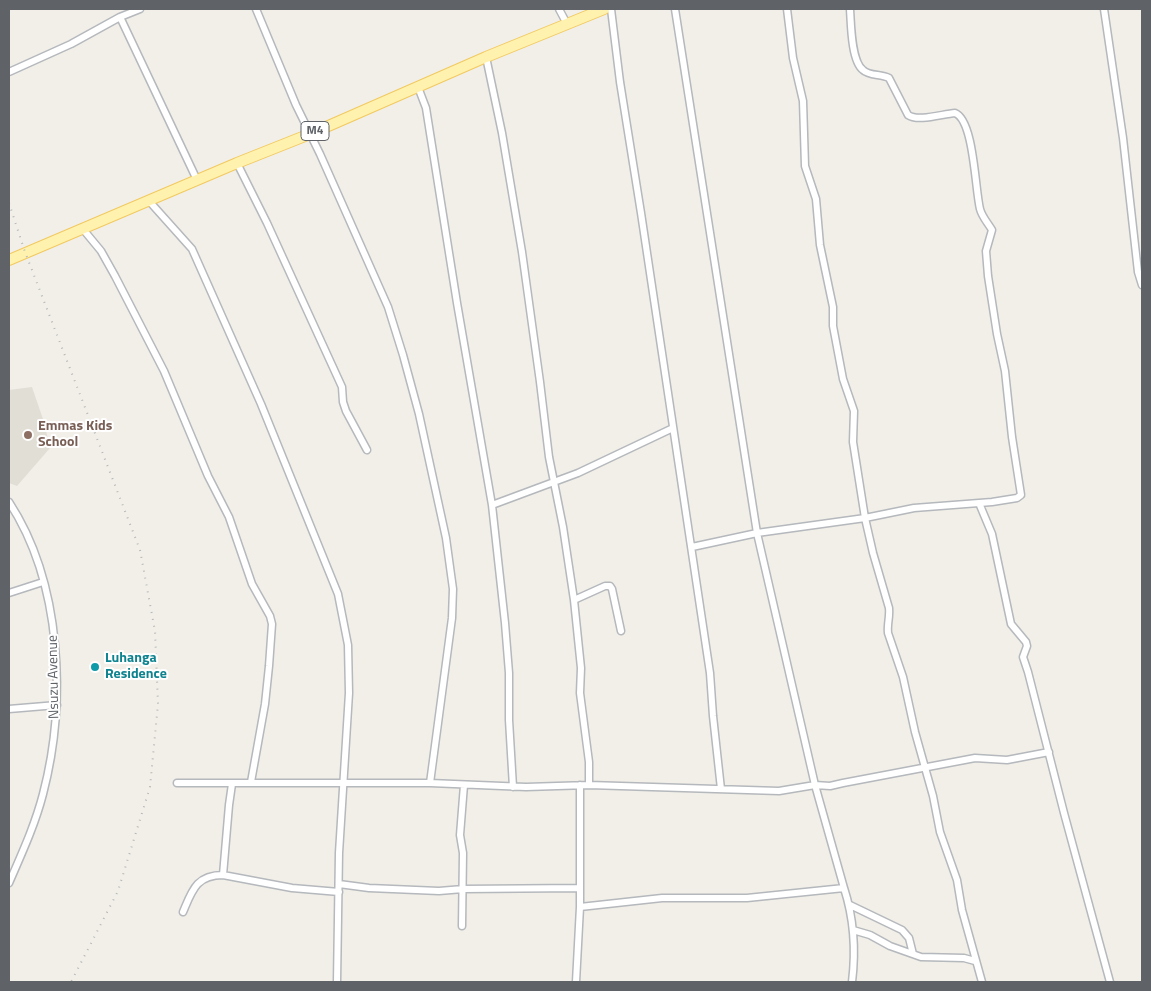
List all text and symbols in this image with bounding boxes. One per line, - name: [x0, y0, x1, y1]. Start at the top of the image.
- road number: M4: [301, 122, 329, 140]
- place label: Emmas Kids School: [38, 419, 112, 452]
- marker: Emmas Kids School: [22, 429, 34, 441]
- street label: Nsuzu Avenue: [45, 635, 63, 719]
- place label: Luhanga Residence: [105, 651, 167, 684]
- marker: Luhanga Residence: [89, 661, 101, 673]

